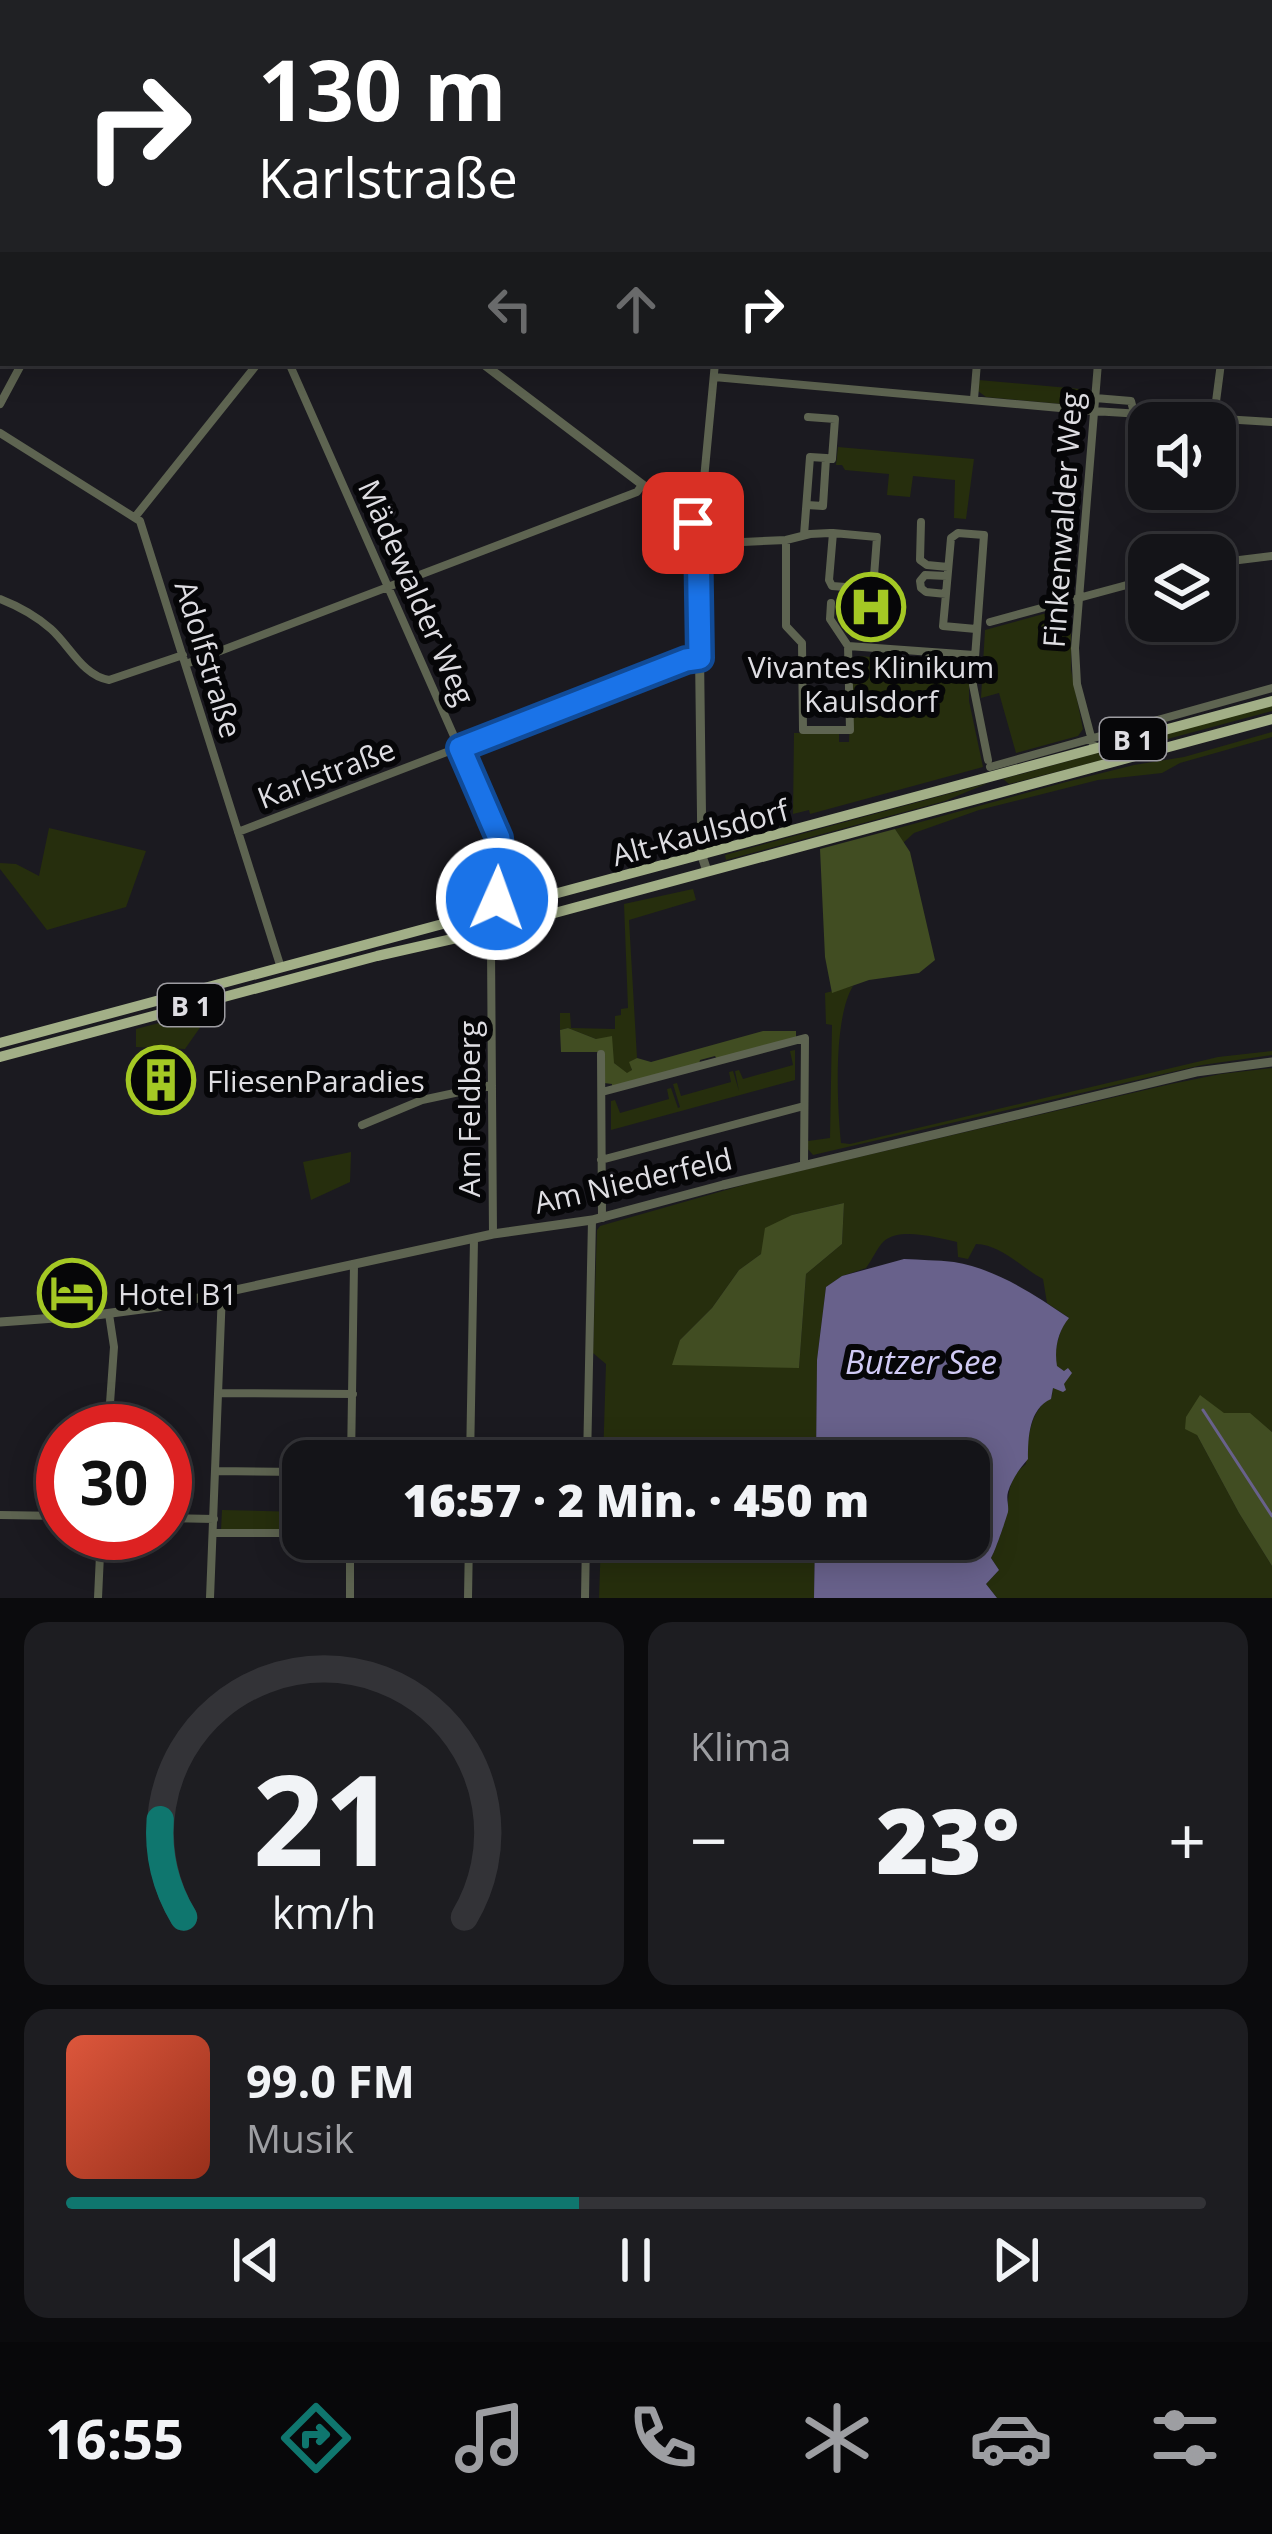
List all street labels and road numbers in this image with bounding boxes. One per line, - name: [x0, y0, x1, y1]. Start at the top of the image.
- street label: Finkenwalder Weg: [1033, 391, 1091, 649]
- street label: Mädewalder Weg: [349, 473, 485, 711]
- street label: Adolfstraße: [166, 575, 252, 743]
- road number: B 1: [1100, 718, 1166, 760]
- street label: Karlstraße: [251, 728, 401, 818]
- street label: Alt-Kaulsdorf: [607, 788, 795, 875]
- road number: B 1: [158, 984, 224, 1026]
- street label: Am Feldberg: [448, 1021, 489, 1197]
- street label: Am Niederfeld: [530, 1137, 736, 1223]

